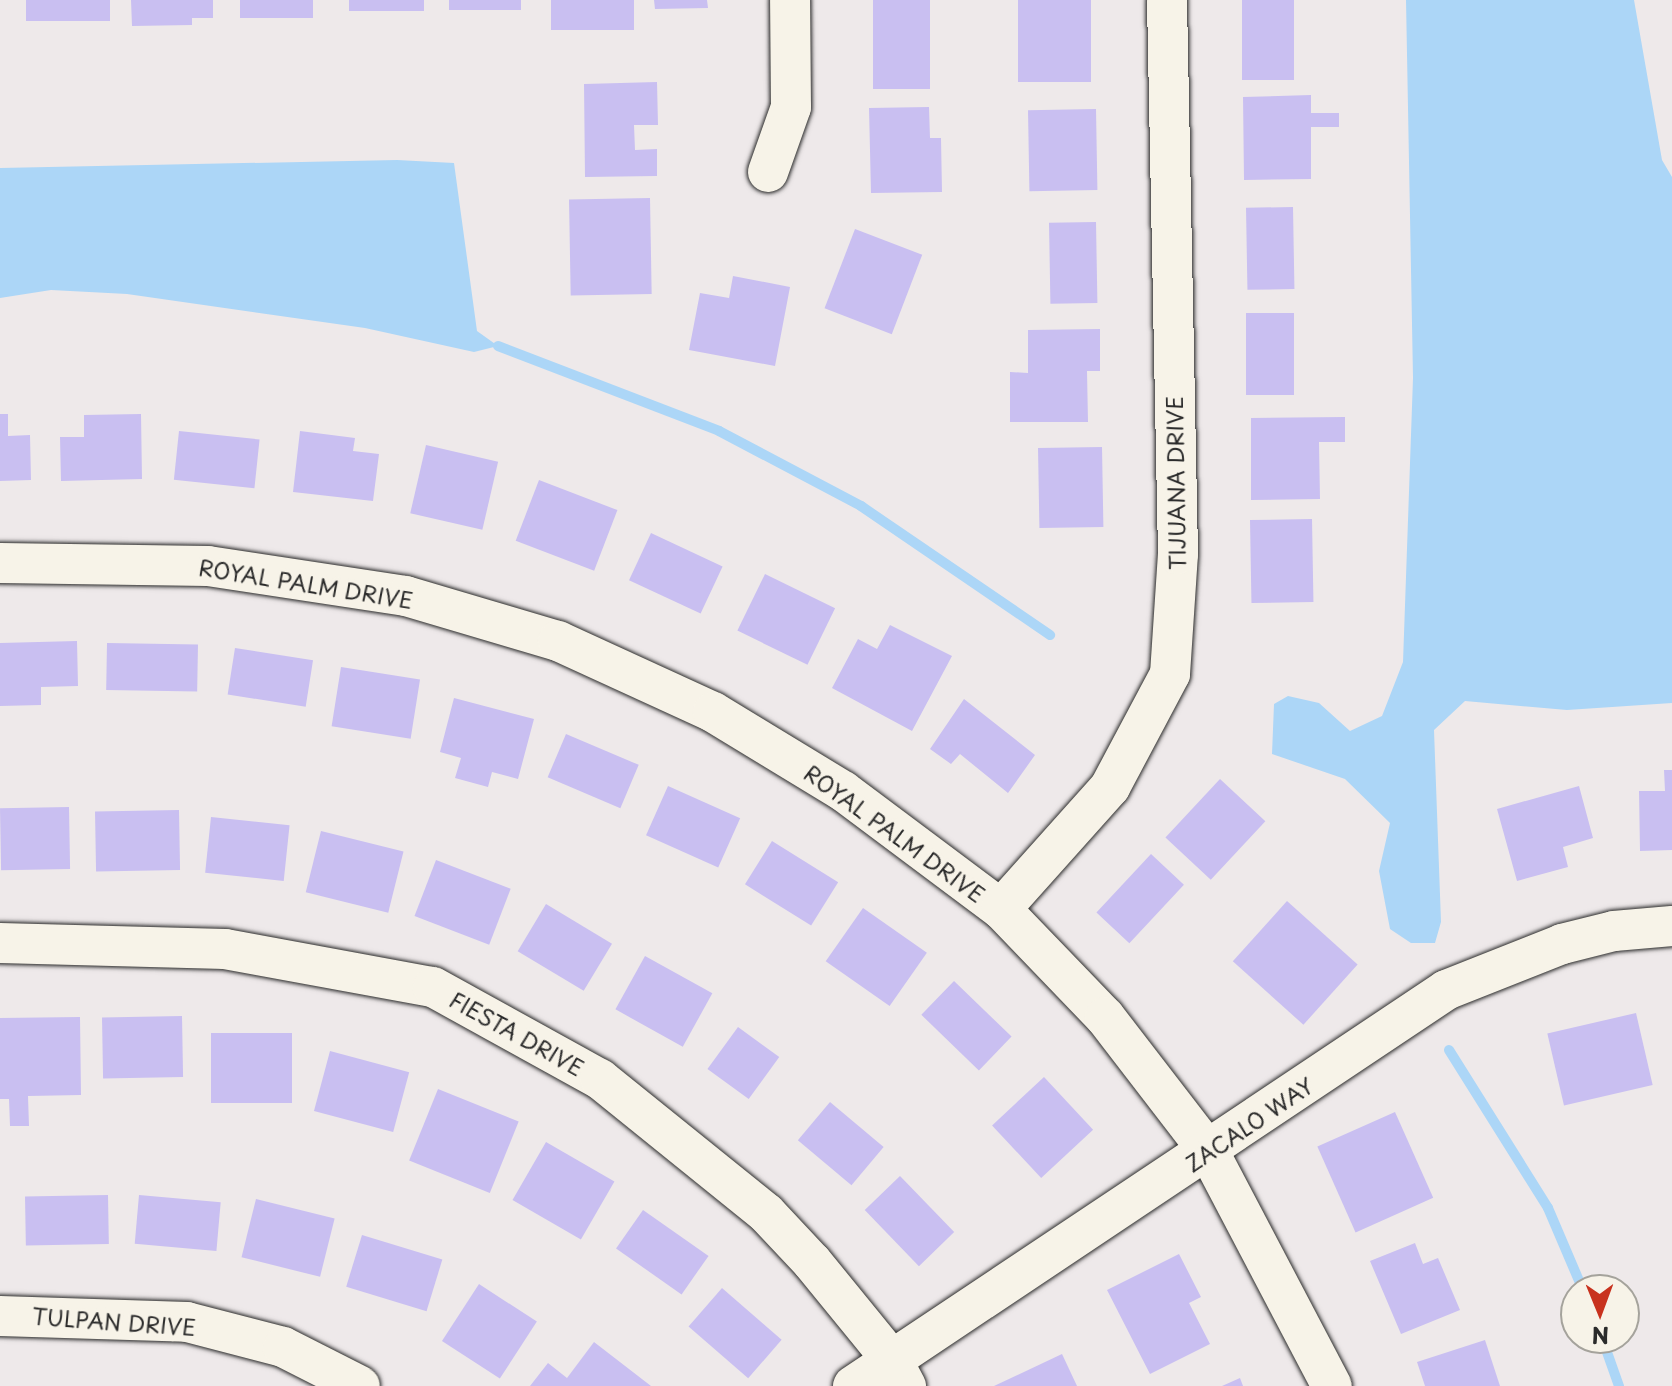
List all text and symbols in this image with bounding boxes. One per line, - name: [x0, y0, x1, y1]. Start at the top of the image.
- street label: TIJUANA DRIVE: [1160, 396, 1190, 570]
- street label: ROYAL PALM DRIVE: [196, 553, 416, 613]
- street label: ROYAL PALM DRIVE: [799, 758, 991, 908]
- street label: FIESTA DRIVE: [445, 985, 589, 1081]
- street label: ZACALO WAY: [1179, 1071, 1319, 1177]
- north arrow: [1560, 1274, 1640, 1354]
- street label: TULPAN DRIVE: [32, 1302, 196, 1340]
- text: N: [1591, 1320, 1609, 1353]

